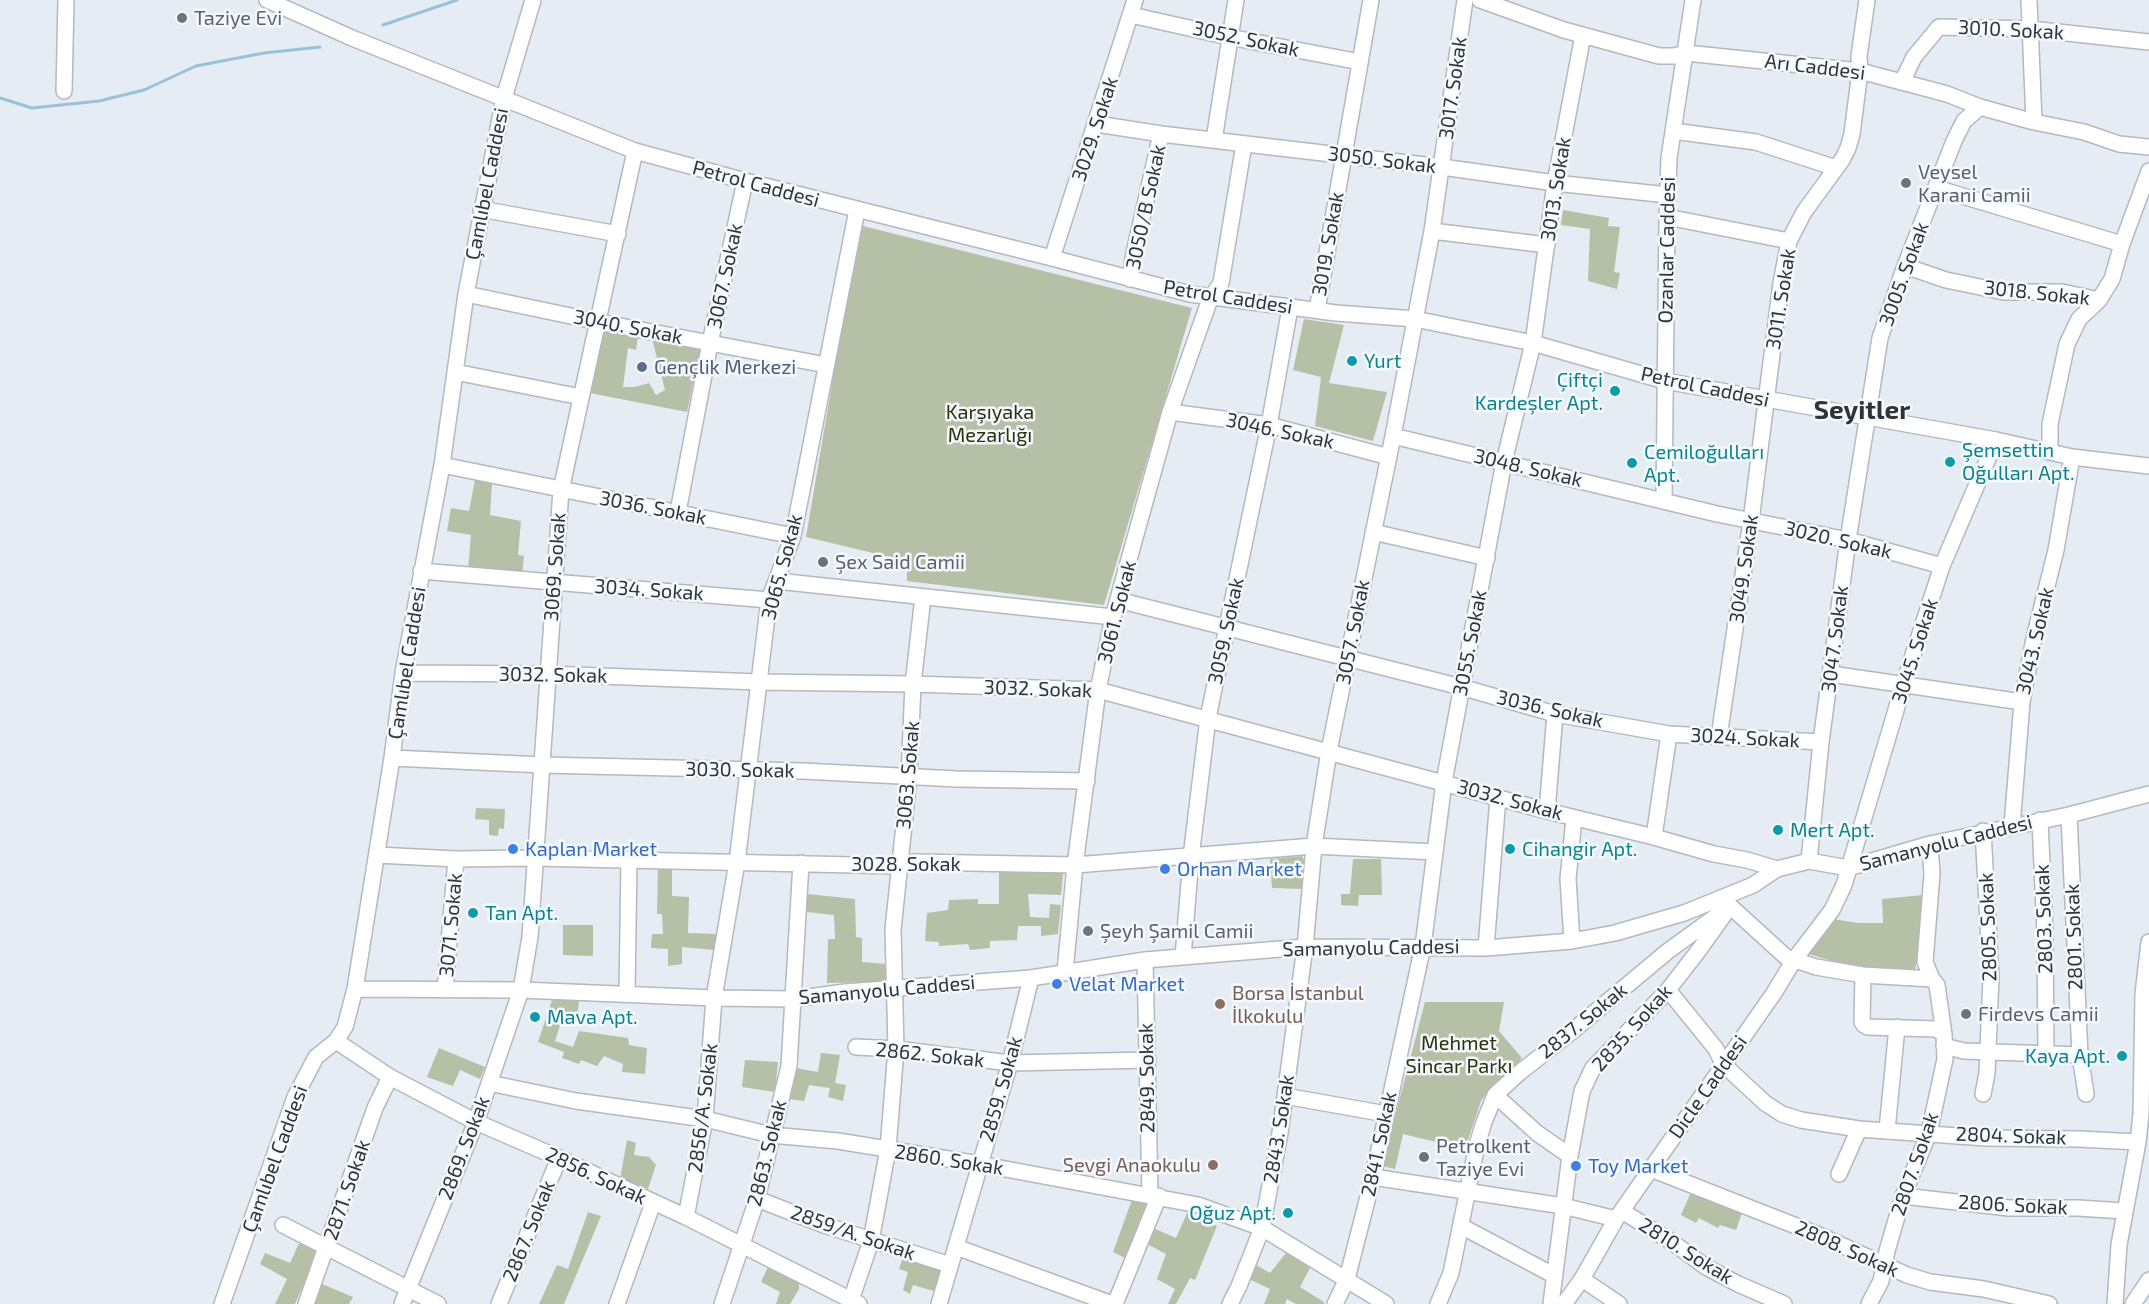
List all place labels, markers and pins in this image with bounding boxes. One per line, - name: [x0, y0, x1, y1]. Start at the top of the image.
- place label: Taziye Evi: [194, 6, 282, 30]
- marker: Taziye Evi: [175, 11, 189, 25]
- place label: Veysel Karani Camii: [1918, 160, 2031, 207]
- marker: Veysel Karani Camii: [1899, 176, 1913, 190]
- place label: Yurt: [1364, 349, 1401, 373]
- marker: Yurt: [1345, 354, 1359, 368]
- place label: Gençlik Merkezi: [654, 355, 796, 379]
- marker: Gençlik Merkezi: [635, 360, 649, 374]
- place label: Çiftçi Kardeşler Apt.: [1475, 368, 1603, 415]
- marker: Çiftçi Kardeşler Apt.: [1608, 384, 1622, 398]
- place label: Şemsettin Oğulları Apt.: [1962, 438, 2074, 485]
- place label: Cemiloğulları Apt.: [1644, 440, 1764, 487]
- marker: Şemsettin Oğulları Apt.: [1943, 455, 1957, 469]
- marker: Cemiloğulları Apt.: [1625, 456, 1639, 470]
- place label: Şex Said Camii: [835, 550, 965, 574]
- marker: Şex Said Camii: [816, 555, 830, 569]
- place label: Mert Apt.: [1790, 818, 1875, 842]
- marker: Mert Apt.: [1771, 823, 1785, 837]
- place label: Kaplan Market: [525, 837, 657, 861]
- place label: Cihangir Apt.: [1522, 837, 1637, 861]
- marker: Kaplan Market: [506, 842, 520, 856]
- marker: Cihangir Apt.: [1503, 842, 1517, 856]
- place label: Orhan Market: [1177, 857, 1302, 881]
- marker: Orhan Market: [1158, 862, 1172, 876]
- place label: Tan Apt.: [485, 901, 558, 925]
- marker: Tan Apt.: [466, 906, 480, 920]
- place label: Şeyh Şamil Camii: [1100, 919, 1253, 943]
- marker: Şeyh Şamil Camii: [1081, 924, 1095, 938]
- place label: Velat Market: [1069, 972, 1185, 996]
- marker: Velat Market: [1050, 977, 1064, 991]
- place label: Borsa İstanbul İlkokulu: [1232, 981, 1364, 1028]
- marker: Borsa İstanbul İlkokulu: [1213, 997, 1227, 1011]
- place label: Firdevs Camii: [1978, 1002, 2099, 1026]
- place label: Mava Apt.: [547, 1005, 638, 1029]
- marker: Firdevs Camii: [1959, 1007, 1973, 1021]
- marker: Mava Apt.: [528, 1010, 542, 1024]
- place label: Kaya Apt.: [2025, 1044, 2110, 1068]
- marker: Kaya Apt.: [2115, 1049, 2129, 1063]
- place label: Petrolkent Taziye Evi: [1436, 1134, 1531, 1181]
- marker: Petrolkent Taziye Evi: [1417, 1150, 1431, 1164]
- place label: Sevgi Anaokulu: [1063, 1153, 1201, 1177]
- place label: Toy Market: [1588, 1154, 1688, 1178]
- marker: Sevgi Anaokulu: [1206, 1158, 1220, 1172]
- marker: Toy Market: [1569, 1159, 1583, 1173]
- place label: Oğuz Apt.: [1189, 1201, 1276, 1225]
- marker: Oğuz Apt.: [1281, 1206, 1295, 1220]

